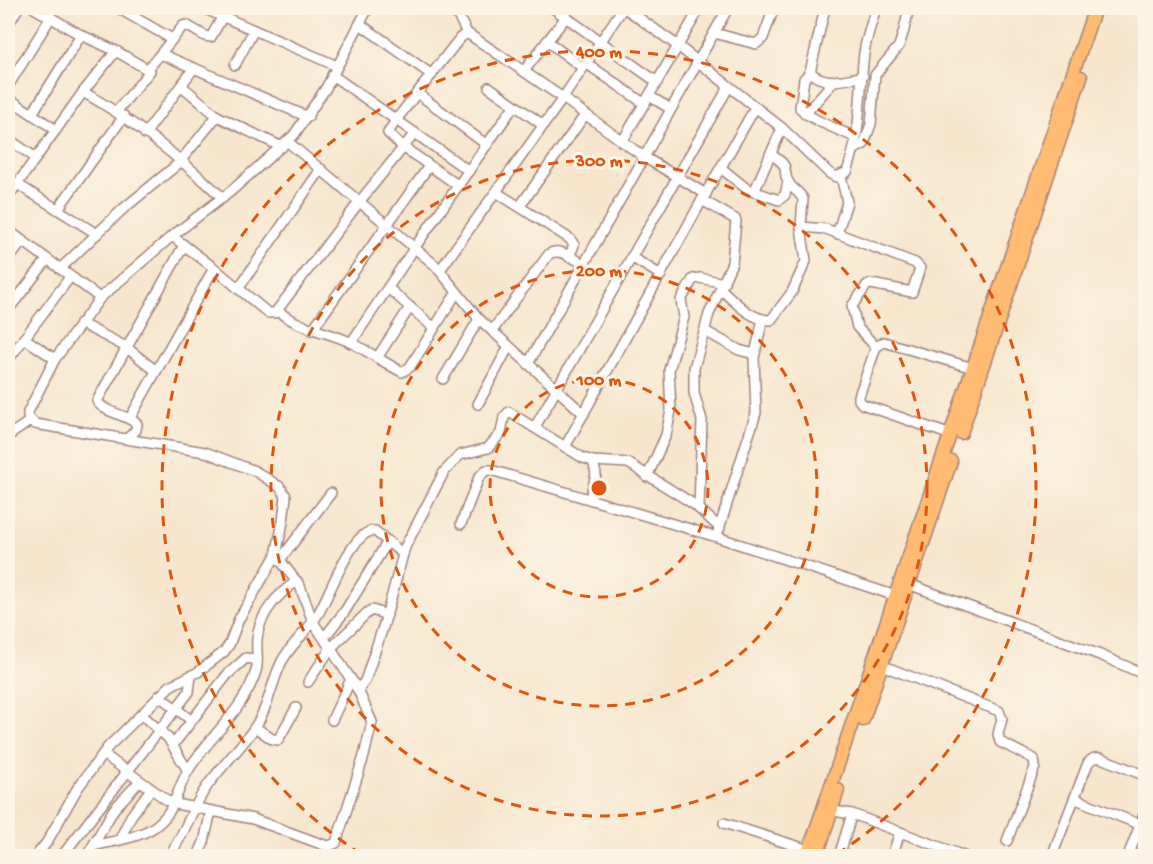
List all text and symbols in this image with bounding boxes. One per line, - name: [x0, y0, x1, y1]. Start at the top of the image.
- text: 400 m: [575, 43, 622, 64]
- text: 300 m: [575, 152, 623, 173]
- text: 200 m: [576, 262, 622, 283]
- text: 100 m: [576, 371, 622, 392]
- centre of rings: [589, 478, 609, 498]

